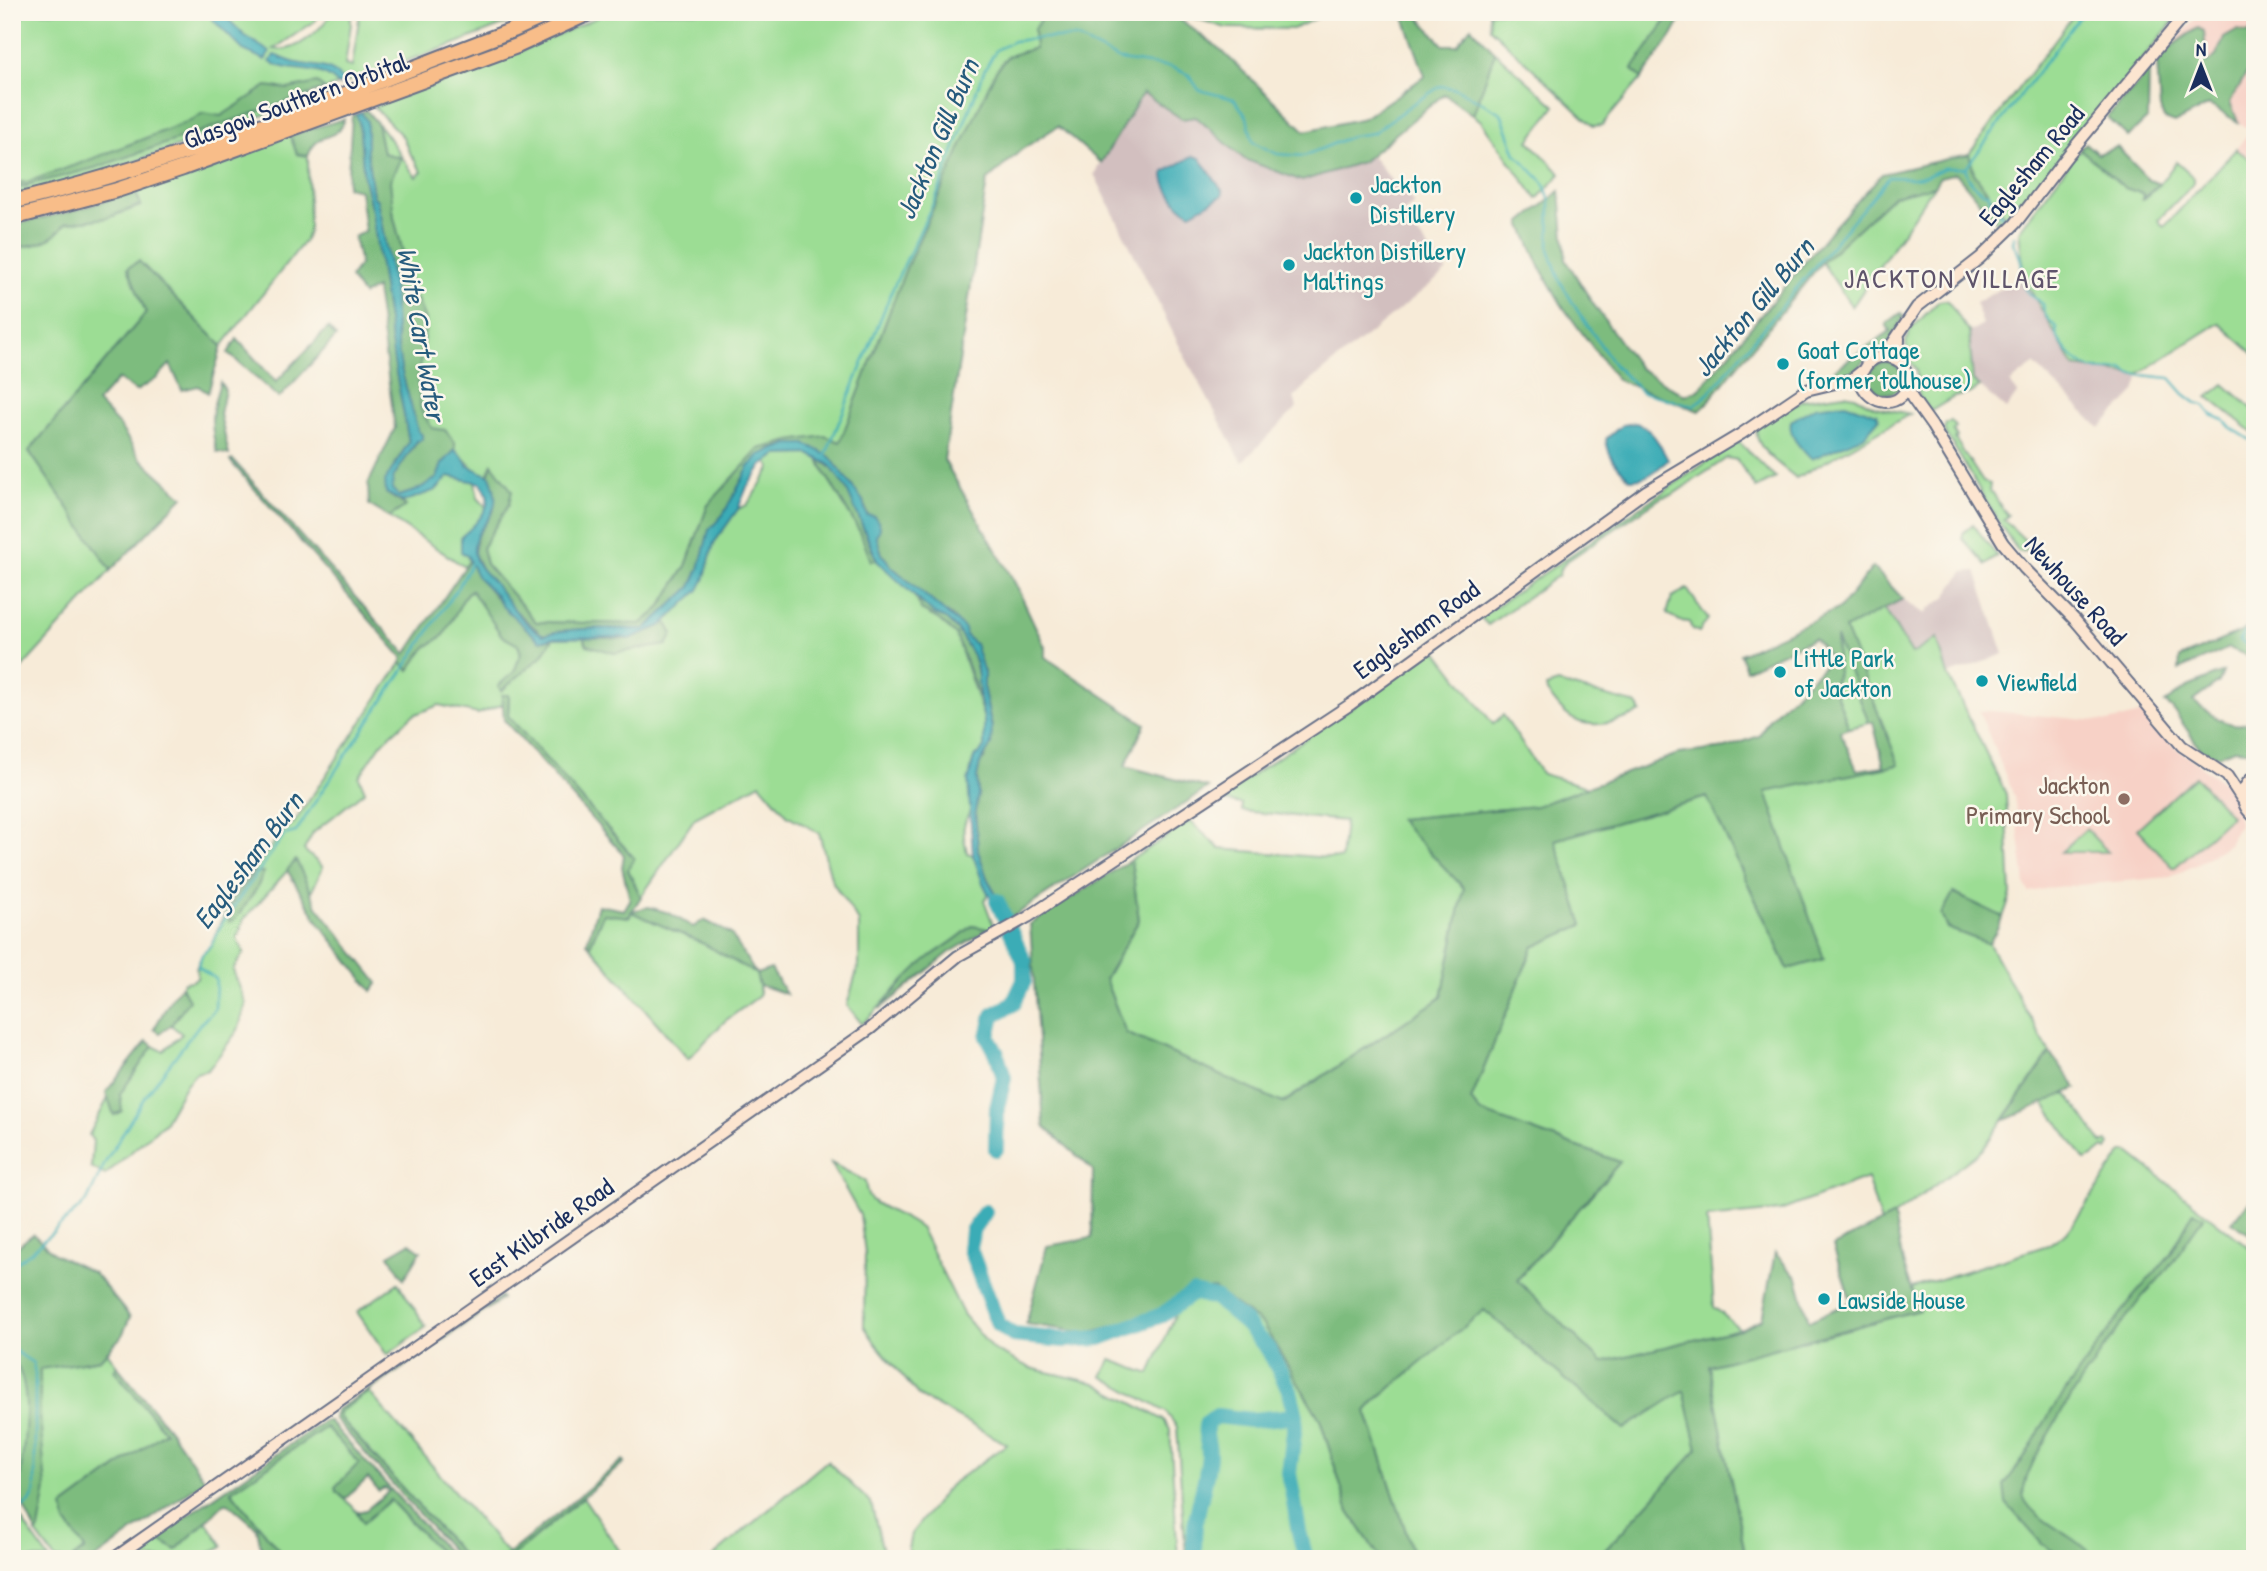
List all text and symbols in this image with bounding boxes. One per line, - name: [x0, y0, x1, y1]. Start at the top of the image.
- north arrow: [2166, 32, 2236, 102]
- text: N: [2196, 36, 2206, 62]
- street label: Glasgow Southern Orbital: [178, 43, 414, 157]
- water label: Jackton Gill Burn: [886, 51, 989, 225]
- street label: Eaglesham Road: [1970, 97, 2092, 233]
- place label: Jackton Distillery: [1370, 166, 1456, 231]
- marker: Jackton Distillery: [1348, 190, 1364, 206]
- water label: Jackton Gill Burn: [1684, 228, 1824, 385]
- place label: Jackton Distillery Maltings: [1303, 233, 1466, 298]
- water label: White Cart Water: [388, 244, 457, 427]
- marker: Jackton Distillery Maltings: [1281, 257, 1297, 273]
- district label: JACKTON VILLAGE: [1844, 259, 2060, 297]
- place label: Goat Cottage (former tollhouse): [1797, 332, 1972, 397]
- marker: Goat Cottage (former tollhouse): [1775, 356, 1791, 372]
- street label: Newhouse Road: [2017, 527, 2135, 653]
- street label: Eaglesham Road: [1346, 571, 1486, 687]
- place label: Little Park of Jackton: [1794, 640, 1894, 705]
- marker: Little Park of Jackton: [1772, 664, 1788, 680]
- place label: Viewfield: [1996, 664, 2077, 699]
- marker: Viewfield: [1974, 673, 1990, 689]
- place label: Jackton Primary School: [1966, 767, 2110, 832]
- water label: Eaglesham Burn: [184, 782, 313, 936]
- marker: Jackton Primary School: [2116, 791, 2132, 807]
- street label: East Kilbride Road: [462, 1169, 620, 1295]
- place label: Lawside House: [1838, 1282, 1966, 1317]
- marker: Lawside House: [1816, 1291, 1832, 1307]

